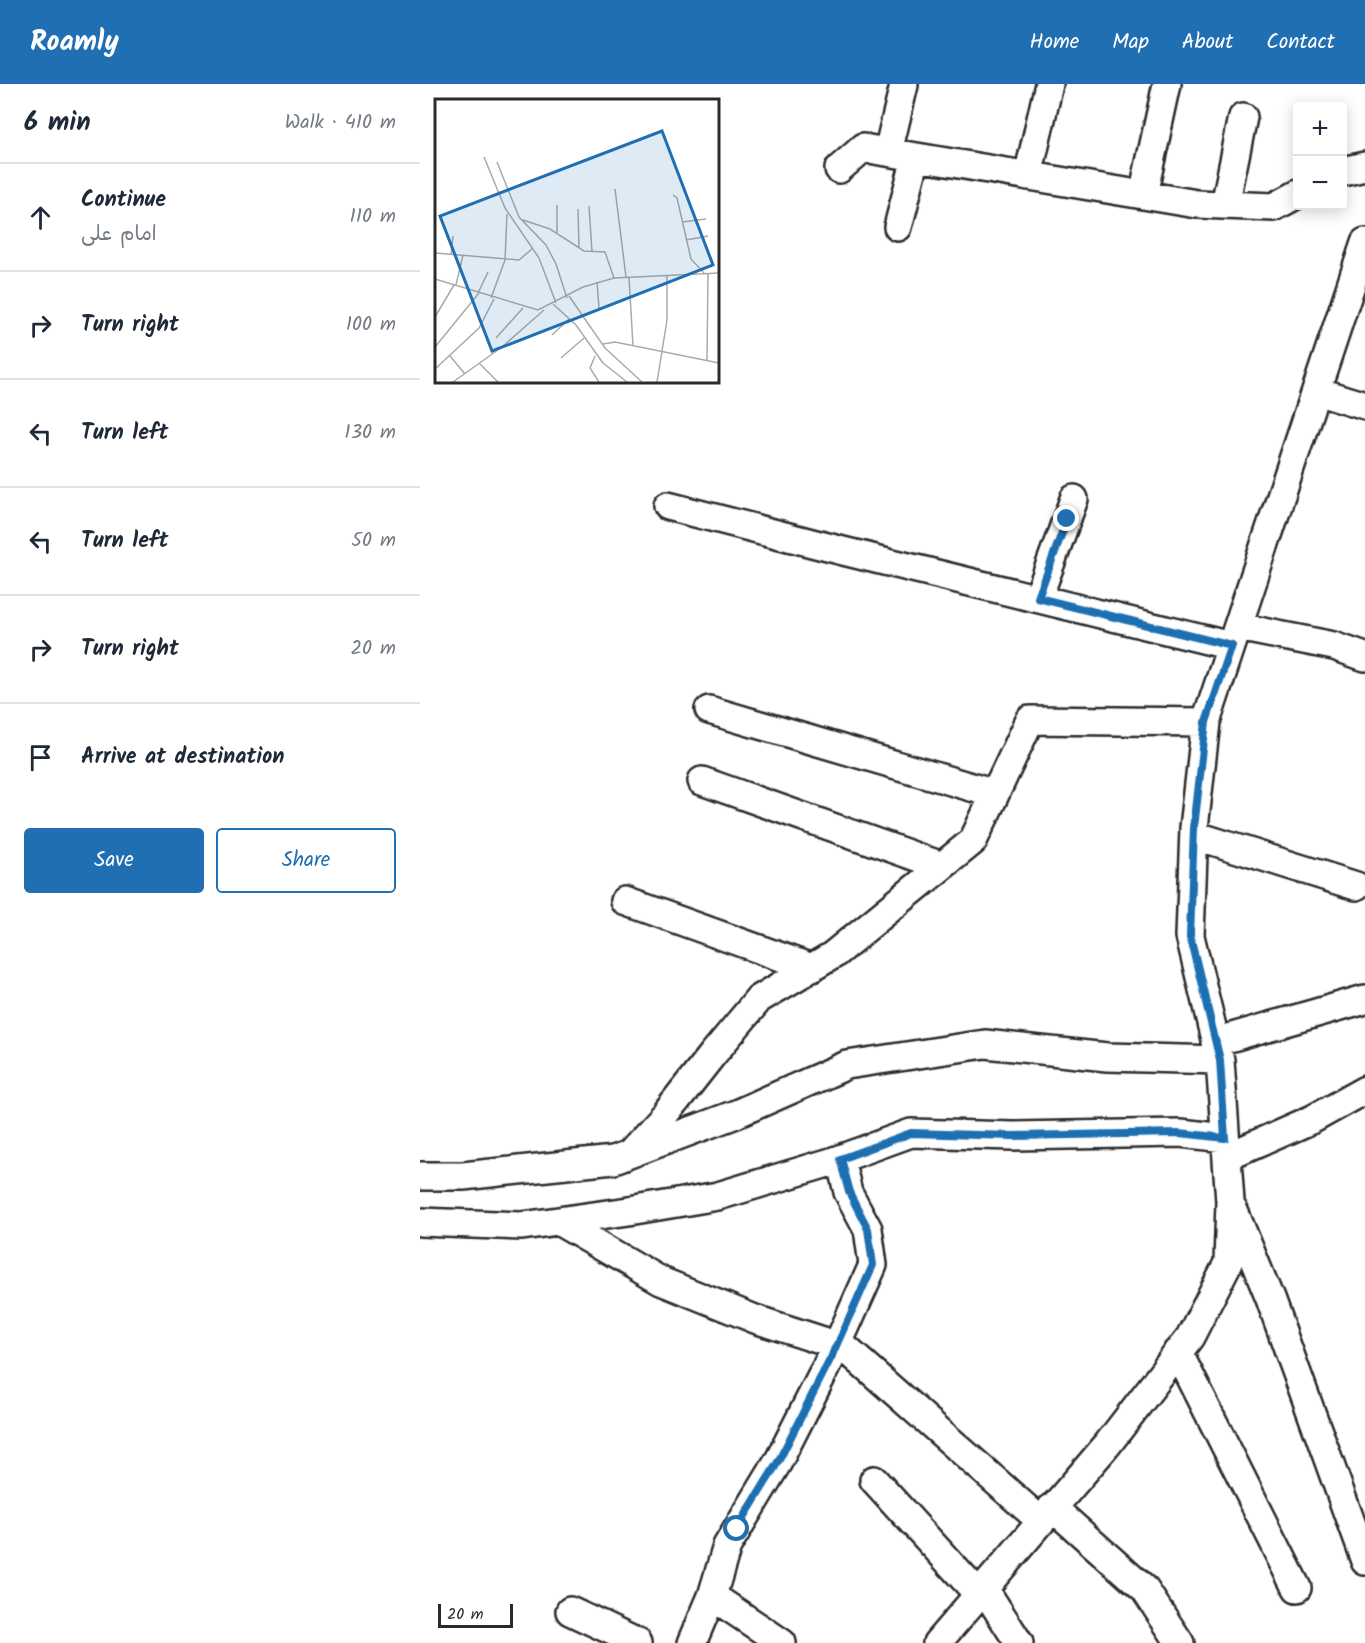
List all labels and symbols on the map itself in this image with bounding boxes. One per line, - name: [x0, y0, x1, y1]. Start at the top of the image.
- inset map: [435, 99, 718, 382]
- route end: [1053, 505, 1079, 531]
- route start: [723, 1515, 749, 1541]
- scale bar: [438, 1601, 513, 1628]

